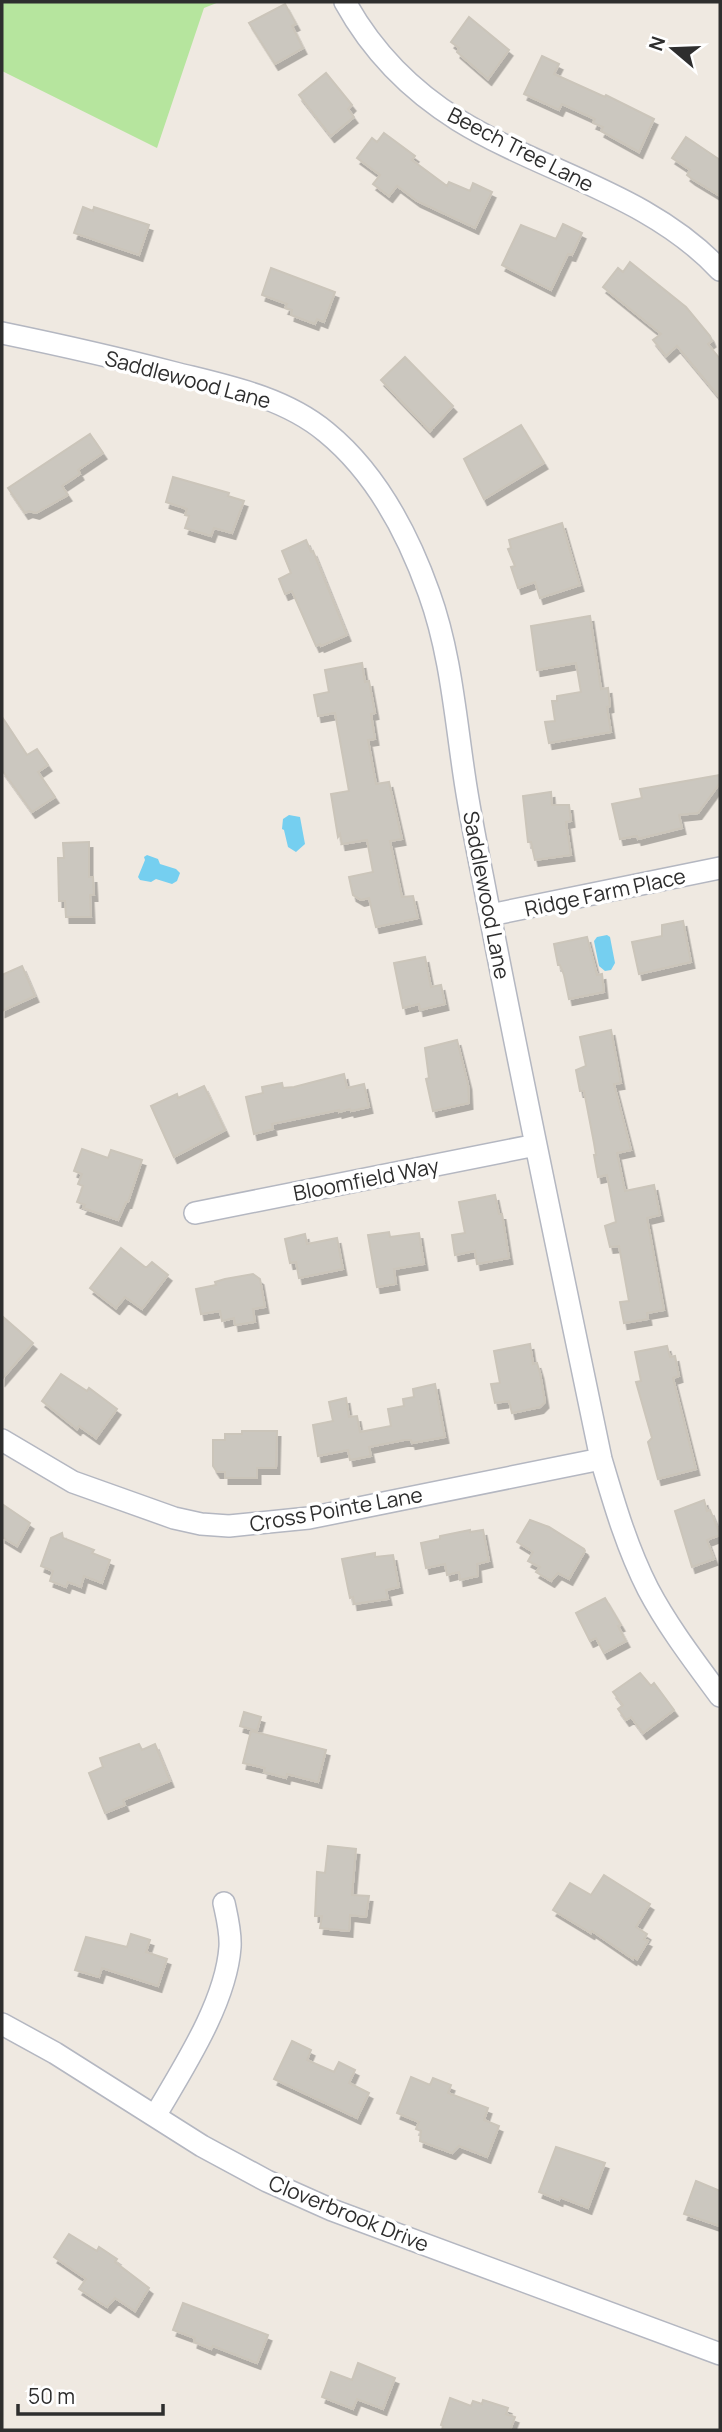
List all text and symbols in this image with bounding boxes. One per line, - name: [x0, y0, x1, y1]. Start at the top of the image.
- north arrow: [638, 14, 708, 84]
- text: N: [642, 33, 671, 54]
- street label: Beech Tree Lane: [443, 100, 599, 198]
- street label: Saddlewood Lane: [102, 343, 274, 415]
- street label: Saddlewood Lane: [457, 809, 517, 981]
- street label: Ridge Farm Place: [522, 861, 688, 923]
- street label: Bloomfield Way: [291, 1151, 441, 1207]
- street label: Cross Pointe Lane: [247, 1480, 425, 1538]
- street label: Cloverbrook Drive: [265, 2168, 433, 2258]
- scale bar: [18, 2372, 163, 2416]
- text: 50 m: [28, 2382, 75, 2410]

